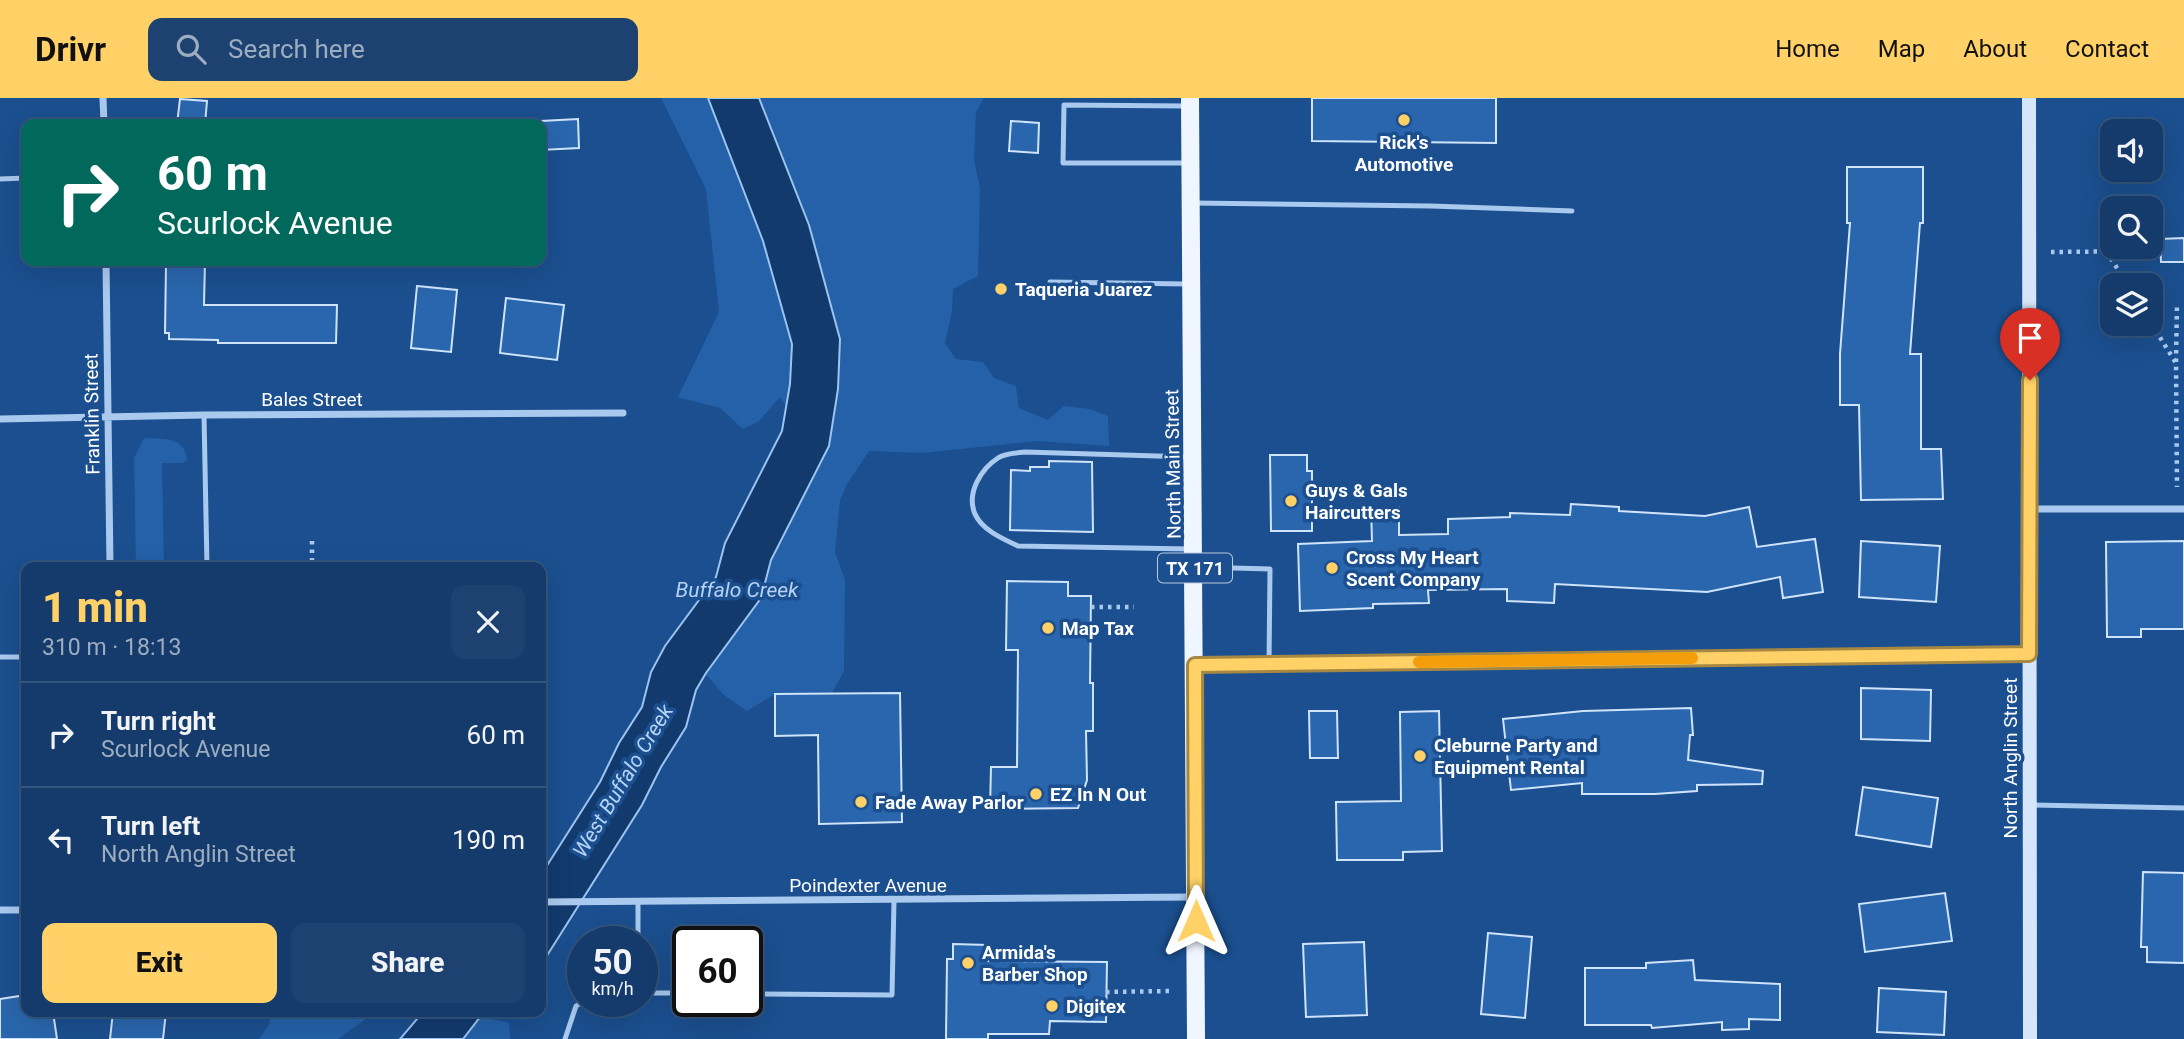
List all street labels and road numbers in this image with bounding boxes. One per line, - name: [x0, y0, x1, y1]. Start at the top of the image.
- street label: Franklin Street: [79, 353, 105, 475]
- street label: Bales Street: [261, 388, 363, 411]
- street label: North Main Street: [1160, 389, 1186, 539]
- road number: TX 171: [1158, 554, 1232, 582]
- street label: North Anglin Street: [1999, 678, 2022, 838]
- street label: Poindexter Avenue: [789, 874, 947, 897]

